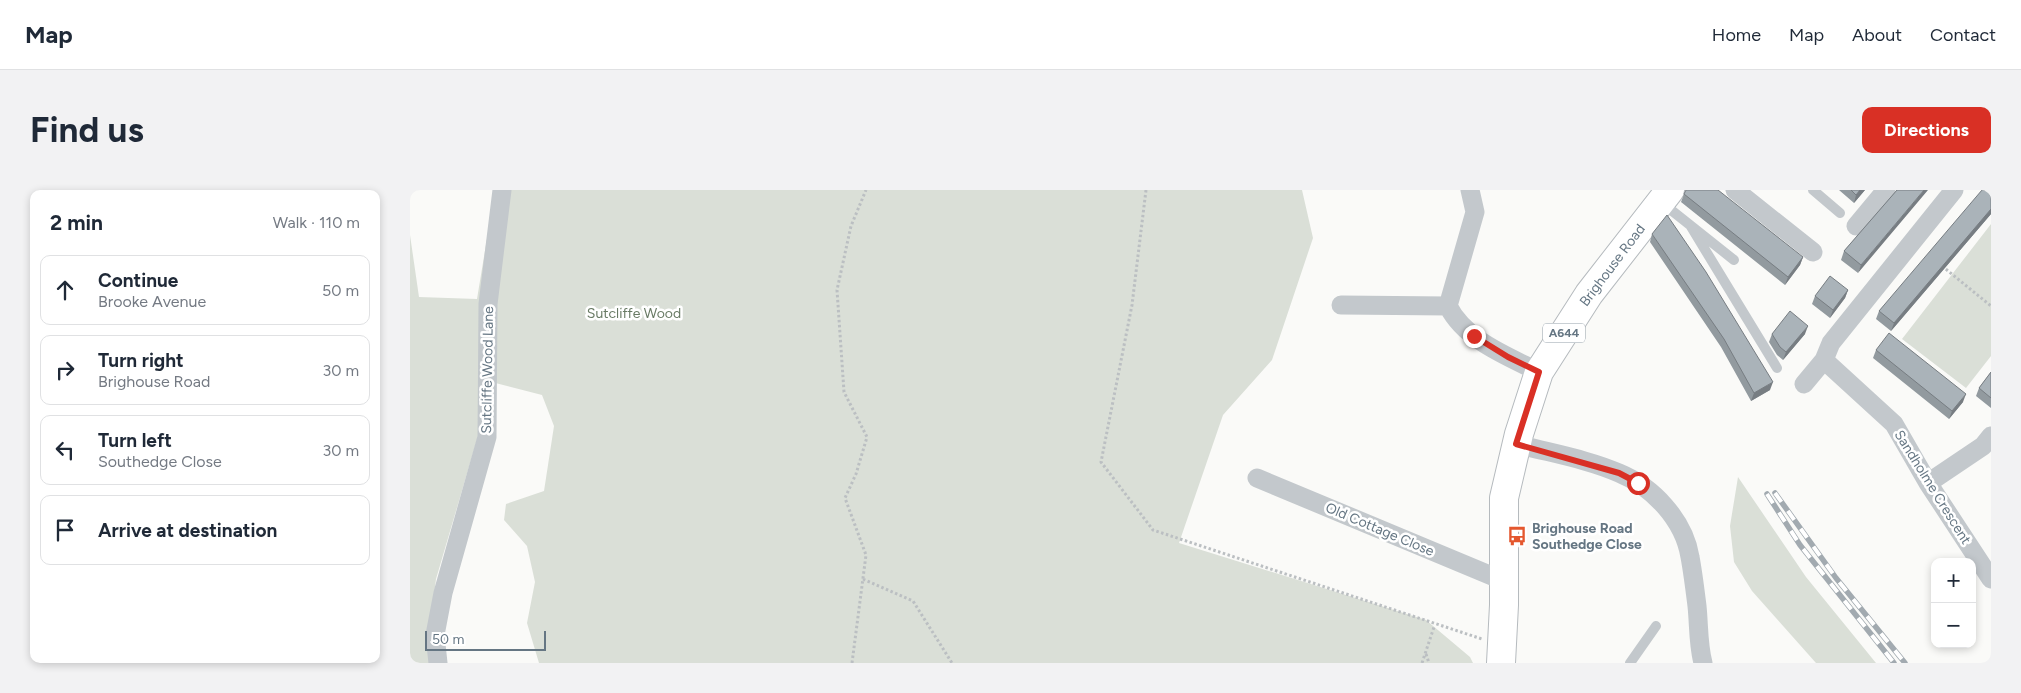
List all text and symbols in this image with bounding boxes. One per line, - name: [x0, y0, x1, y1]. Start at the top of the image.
- text: Map: [25, 20, 73, 49]
- text: Home: [1712, 24, 1761, 46]
- text: Map: [1789, 24, 1824, 46]
- text: About: [1852, 24, 1902, 46]
- text: Contact: [1930, 24, 1996, 46]
- button: Directions: [1862, 107, 1991, 153]
- text: Find us: [30, 109, 144, 151]
- text: 2 min: [50, 210, 103, 235]
- text: Walk · 110 m: [273, 213, 360, 232]
- street label: Brighouse Road: [1576, 221, 1649, 310]
- text: Continue: [98, 269, 178, 292]
- icon: ahead: [51, 276, 79, 304]
- text: 50 m: [322, 281, 359, 300]
- text: Brooke Avenue: [98, 292, 206, 311]
- park label: Sutcliffe Wood: [587, 305, 681, 322]
- street label: Sutcliffe Wood Lane: [478, 306, 497, 434]
- road number: A644: [1543, 324, 1585, 342]
- route end: [1463, 325, 1486, 348]
- text: Turn right: [98, 349, 184, 372]
- icon: right: [51, 356, 79, 384]
- text: 30 m: [322, 361, 359, 380]
- text: Brighouse Road: [98, 372, 210, 391]
- street label: Sandholme Crescent: [1891, 427, 1975, 547]
- text: Turn left: [98, 429, 172, 452]
- icon: left: [51, 436, 79, 464]
- text: 30 m: [322, 441, 359, 460]
- text: Southedge Close: [98, 452, 222, 471]
- route start: [1627, 472, 1650, 495]
- street label: Old Cottage Close: [1323, 499, 1437, 560]
- icon: arrive: [51, 516, 79, 544]
- text: Arrive at destination: [98, 519, 277, 542]
- place label: Brighouse Road Southedge Close: [1532, 520, 1642, 553]
- bus stop icon: Brighouse Road Southedge Close: [1506, 525, 1528, 547]
- map controls: [1931, 558, 1976, 648]
- button: +: [1931, 558, 1976, 603]
- button: −: [1931, 603, 1976, 648]
- scale bar: [425, 628, 546, 651]
- text: 50 m: [432, 631, 464, 648]

